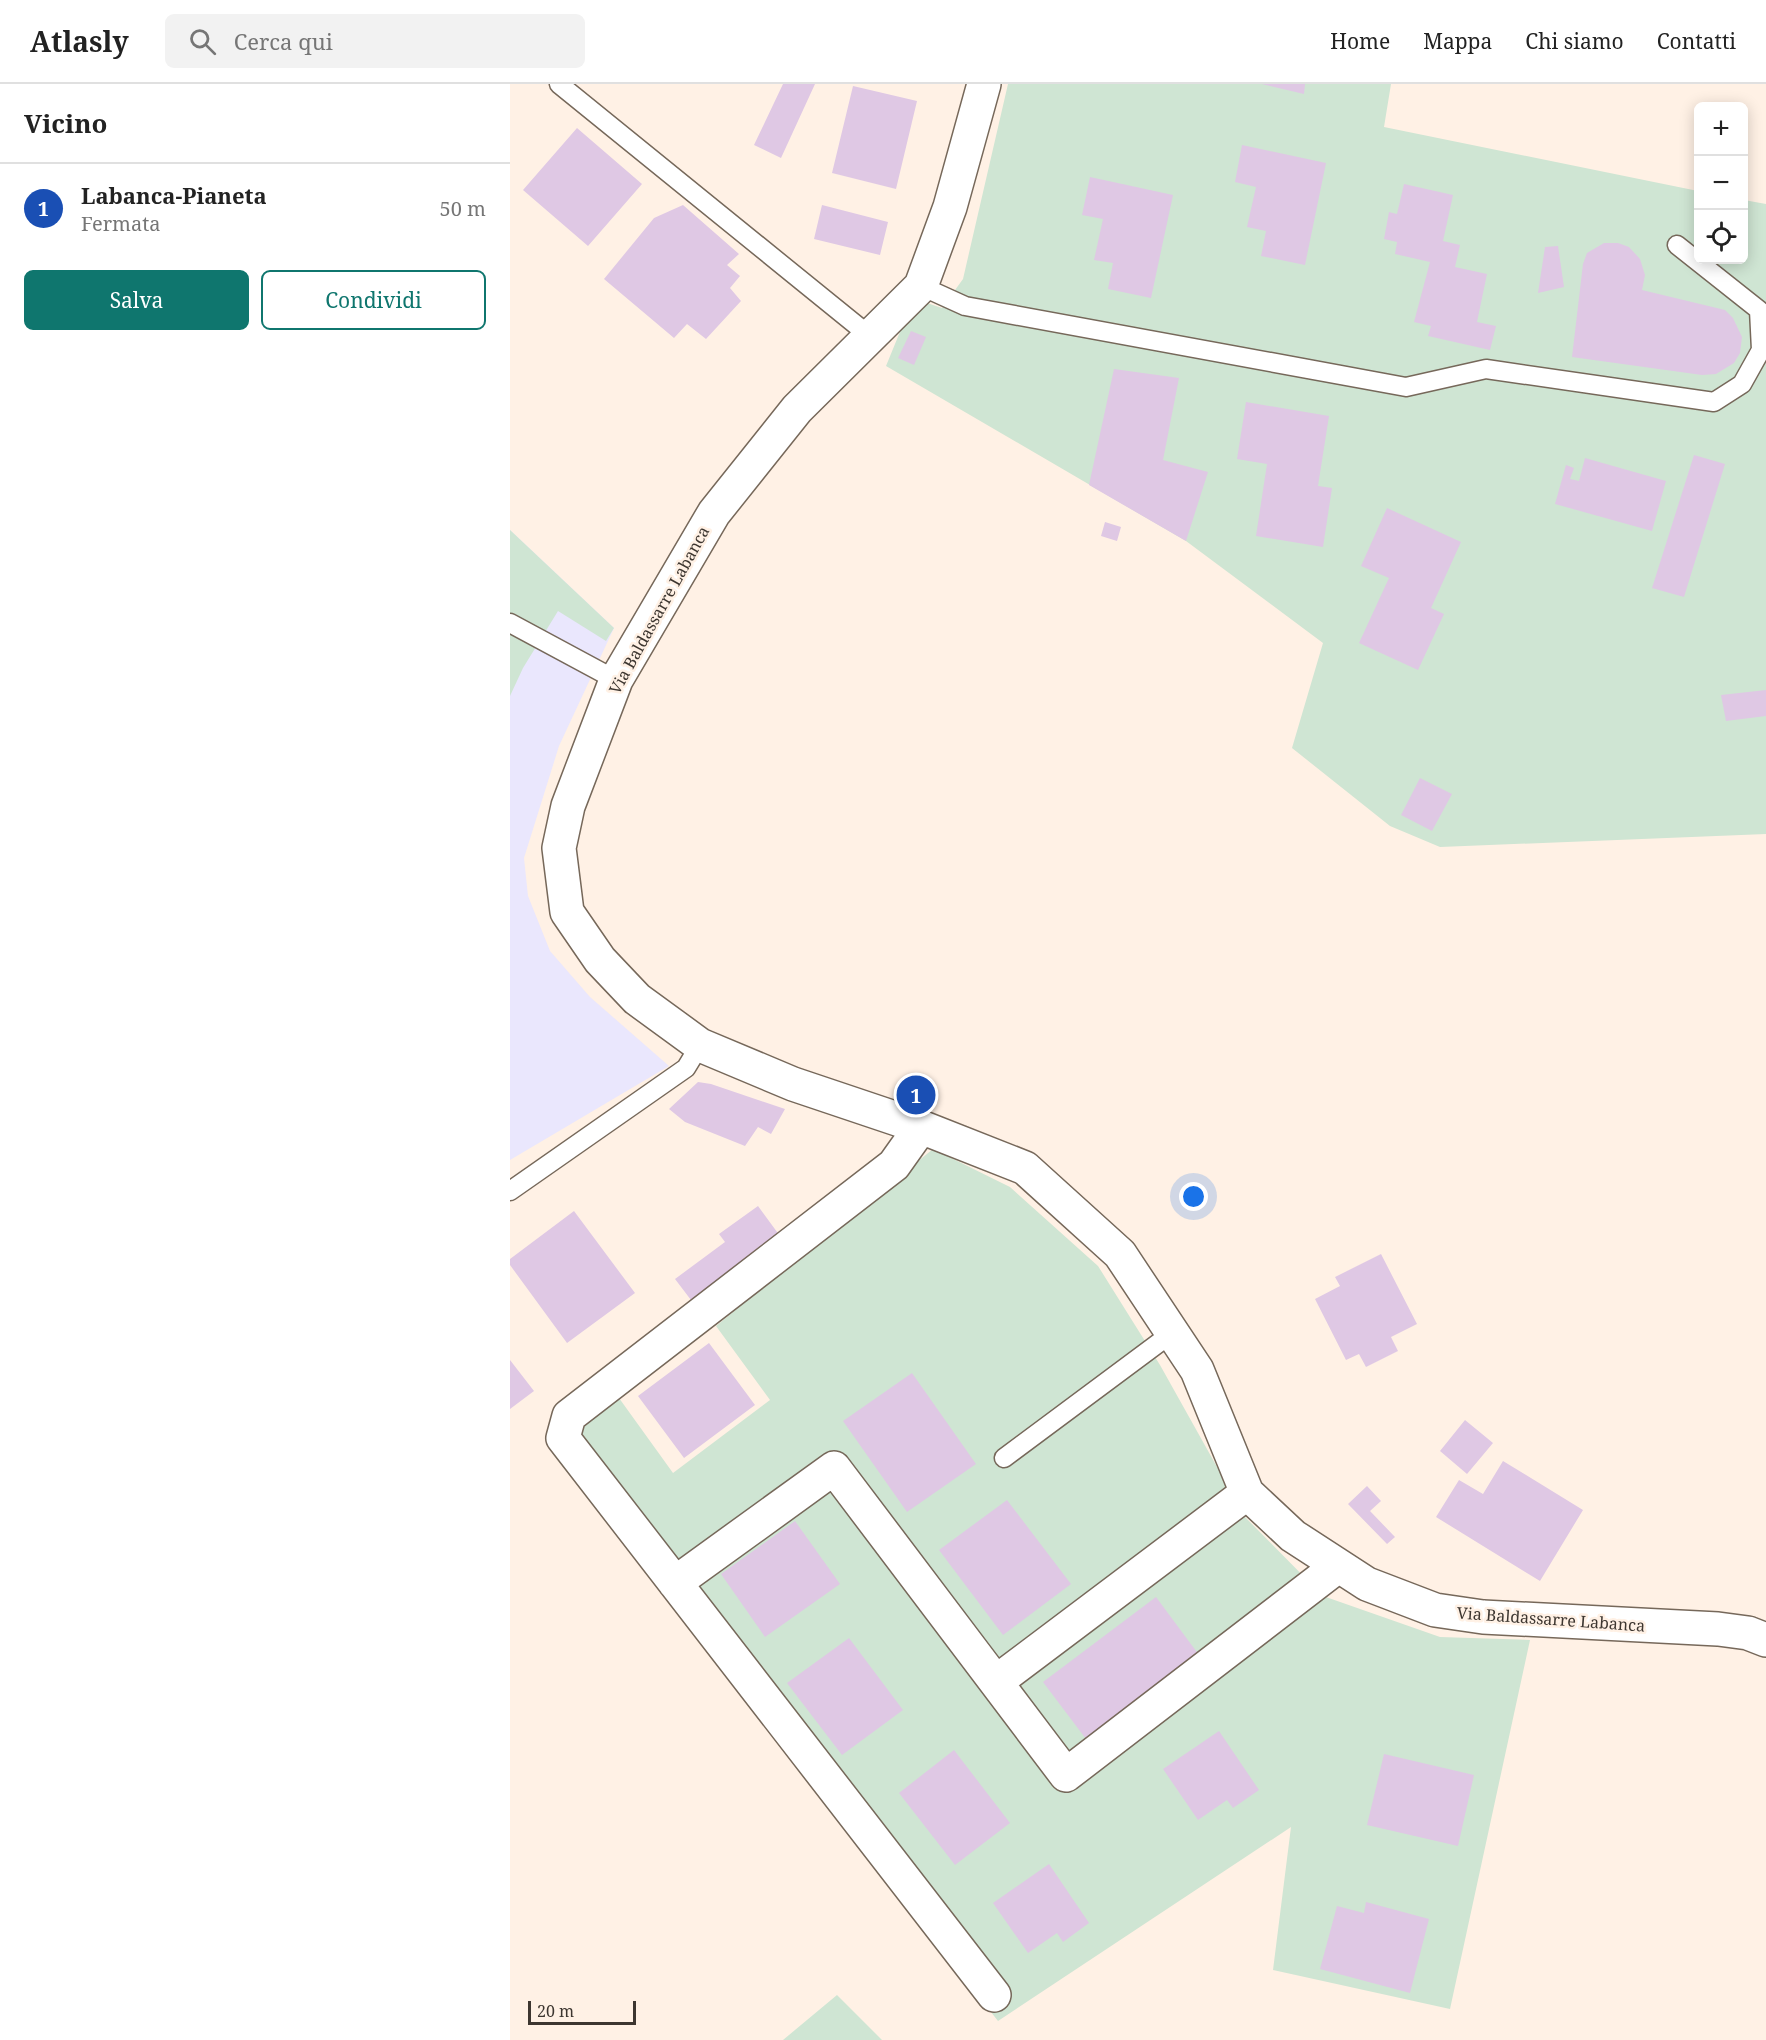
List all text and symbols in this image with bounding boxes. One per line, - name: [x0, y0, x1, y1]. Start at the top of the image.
- search box: [165, 14, 585, 68]
- text: Atlasly: [30, 22, 129, 60]
- icon: search: [186, 25, 219, 58]
- text: Cerca qui: [234, 26, 333, 56]
- text: Home: [1330, 27, 1390, 55]
- text: Mappa: [1423, 27, 1492, 55]
- text: Chi siamo: [1525, 27, 1624, 55]
- text: Contatti: [1657, 27, 1736, 55]
- map controls: [1694, 102, 1748, 264]
- button: +: [1694, 102, 1748, 156]
- text: Vicino: [24, 105, 107, 141]
- button: −: [1694, 156, 1748, 210]
- text: Labanca-Pianeta: [81, 180, 267, 210]
- text: 1: [38, 195, 49, 222]
- text: 50 m: [440, 195, 486, 222]
- text: Fermata: [81, 210, 161, 237]
- button: locate: [1694, 210, 1748, 264]
- button: Salva: [24, 270, 249, 330]
- button: Condividi: [261, 270, 486, 330]
- street label: Via Baldassarre Labanca: [604, 522, 714, 698]
- pin: 1: [896, 1072, 936, 1118]
- your location: [1179, 1182, 1208, 1211]
- street label: Via Baldassarre Labanca: [1456, 1601, 1646, 1637]
- scale bar: [528, 1998, 636, 2026]
- text: 20 m: [537, 2000, 574, 2022]

